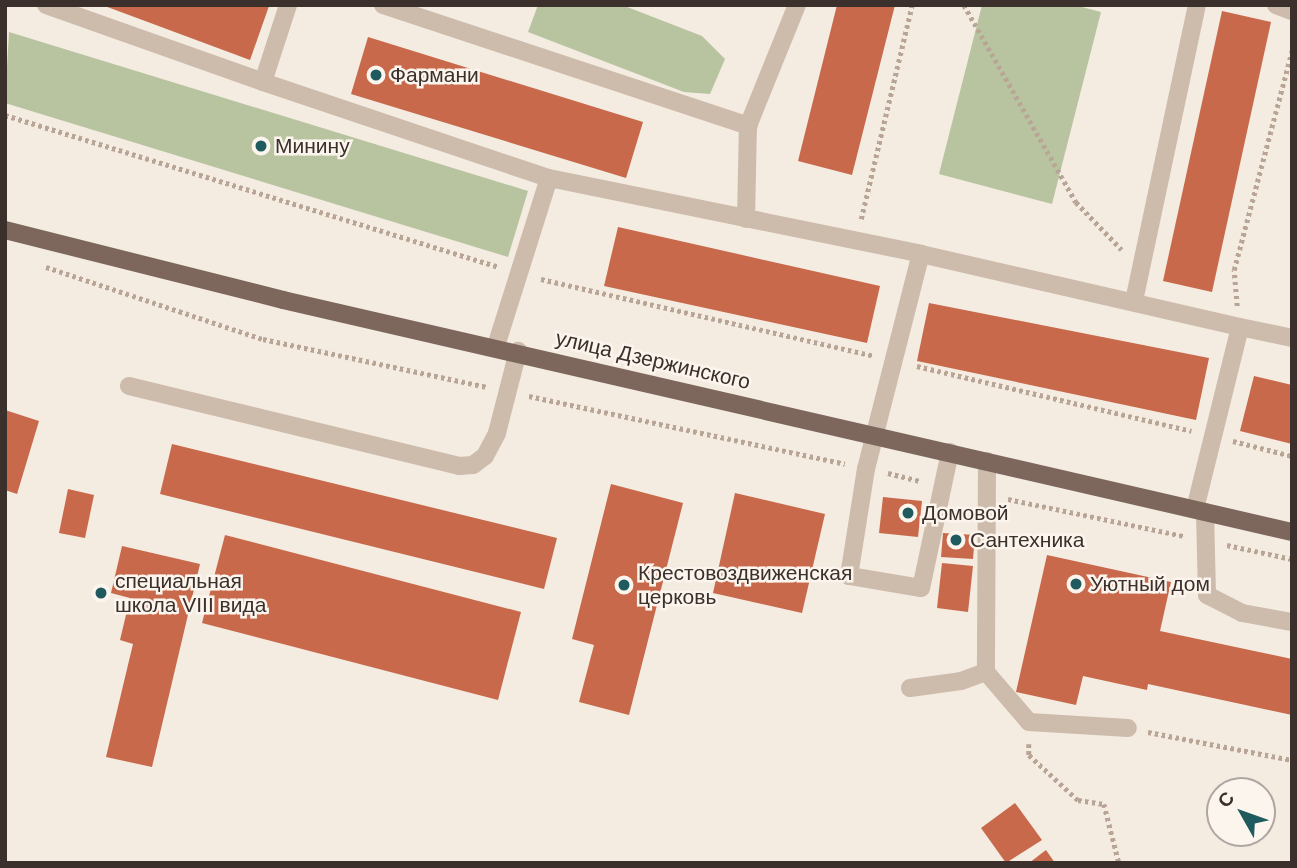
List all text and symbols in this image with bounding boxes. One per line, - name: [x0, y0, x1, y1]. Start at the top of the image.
- place label: Фармани: [390, 62, 479, 88]
- marker: Фармани: [368, 67, 384, 83]
- place label: Минину: [275, 133, 350, 159]
- marker: Минину: [253, 138, 269, 154]
- street label: улица Дзержинского: [553, 325, 753, 395]
- place label: Домовой: [922, 500, 1009, 526]
- marker: Домовой: [900, 505, 916, 521]
- place label: Сантехника: [970, 527, 1084, 553]
- marker: Сантехника: [948, 532, 964, 548]
- place label: Крестовоздвиженская церковь: [638, 560, 852, 610]
- place label: специальная школа VIII вида: [115, 568, 266, 618]
- place label: Уютный дом: [1090, 571, 1210, 597]
- marker: Уютный дом: [1068, 576, 1084, 592]
- marker: Крестовоздвиженская церковь: [616, 577, 632, 593]
- marker: специальная школа VIII вида: [93, 585, 109, 601]
- north arrow: [1206, 777, 1276, 847]
- text: С: [1214, 787, 1239, 811]

